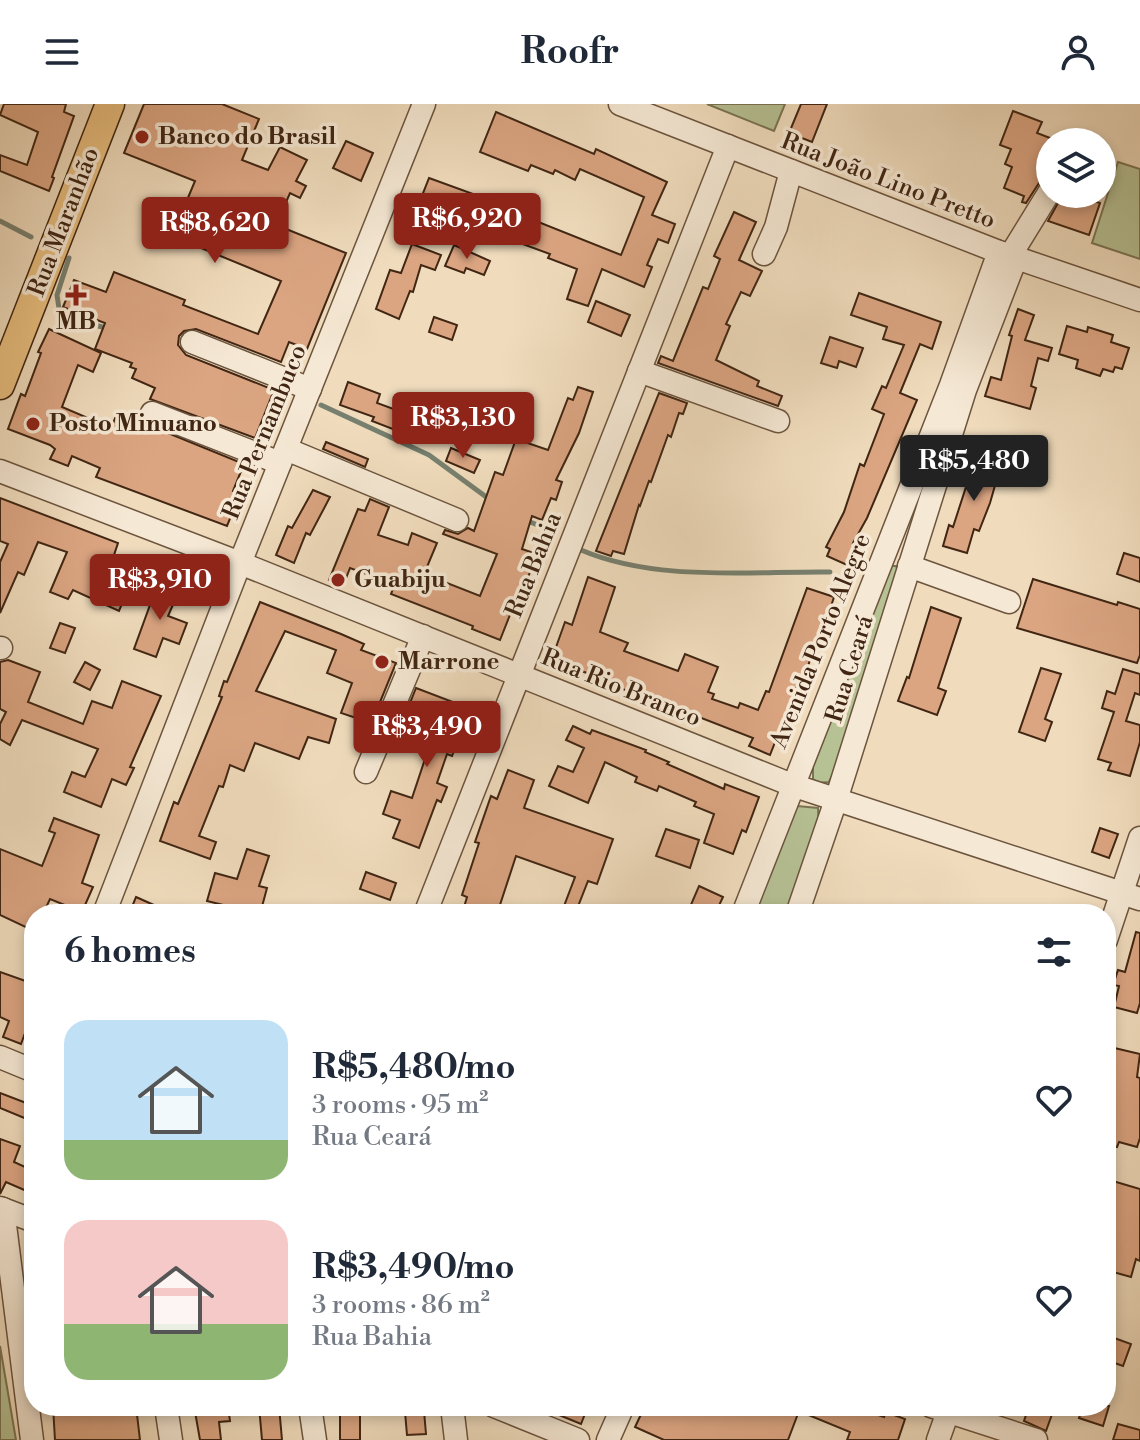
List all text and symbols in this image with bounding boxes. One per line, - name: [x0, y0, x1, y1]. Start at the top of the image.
- icon: menu: [40, 30, 84, 74]
- text: Roofr: [521, 30, 619, 75]
- icon: person: [1056, 30, 1100, 74]
- place label: Banco do Brasil: [158, 122, 336, 152]
- street label: Rua João Lino Pretto: [777, 126, 999, 236]
- marker: Banco do Brasil: [133, 128, 151, 146]
- map controls: [1036, 128, 1116, 208]
- button: layers: [1036, 128, 1116, 208]
- street label: Rua Maranhão: [22, 143, 106, 301]
- pin: R$6,920: [393, 193, 541, 261]
- pin: R$8,620: [141, 197, 289, 265]
- text: R$6,920: [412, 203, 522, 235]
- text: R$8,620: [160, 207, 270, 239]
- marker: MB: [67, 286, 85, 304]
- place label: MB: [56, 307, 96, 337]
- street label: Rua Pernambuco: [216, 340, 314, 524]
- pin: R$3,130: [389, 392, 537, 460]
- text: R$3,130: [410, 402, 516, 434]
- place label: Posto Minuano: [49, 409, 217, 439]
- marker: Posto Minuano: [24, 415, 42, 433]
- pin: R$5,480: [900, 435, 1048, 503]
- text: R$5,480: [918, 445, 1030, 477]
- street label: Rua Bahia: [499, 507, 569, 622]
- street label: Avenida Porto Alegre: [764, 529, 878, 754]
- pin: R$3,910: [86, 554, 234, 622]
- text: R$3,910: [108, 564, 212, 596]
- place label: Guabiju: [354, 565, 446, 595]
- marker: Guabiju: [329, 571, 347, 589]
- street label: Rua Ceará: [819, 611, 881, 726]
- street label: Rua Rio Branco: [537, 642, 705, 734]
- place label: Marrone: [398, 647, 500, 677]
- marker: Marrone: [373, 653, 391, 671]
- pin: R$3,490: [353, 701, 501, 769]
- text: R$3,490: [371, 711, 483, 743]
- icon: filters: [1032, 930, 1076, 974]
- text: 6 homes: [64, 931, 196, 973]
- text: R$5,480/mo: [312, 1047, 516, 1089]
- icon: home: [128, 1052, 224, 1148]
- icon: heart: [1032, 1078, 1076, 1122]
- text: 3 rooms · 95 m²: [312, 1089, 488, 1121]
- text: Rua Ceará: [312, 1121, 432, 1153]
- text: R$3,490/mo: [312, 1247, 515, 1289]
- icon: home: [128, 1252, 224, 1348]
- icon: heart: [1032, 1278, 1076, 1322]
- text: 3 rooms · 86 m²: [312, 1289, 490, 1321]
- text: Rua Bahia: [312, 1321, 432, 1353]

